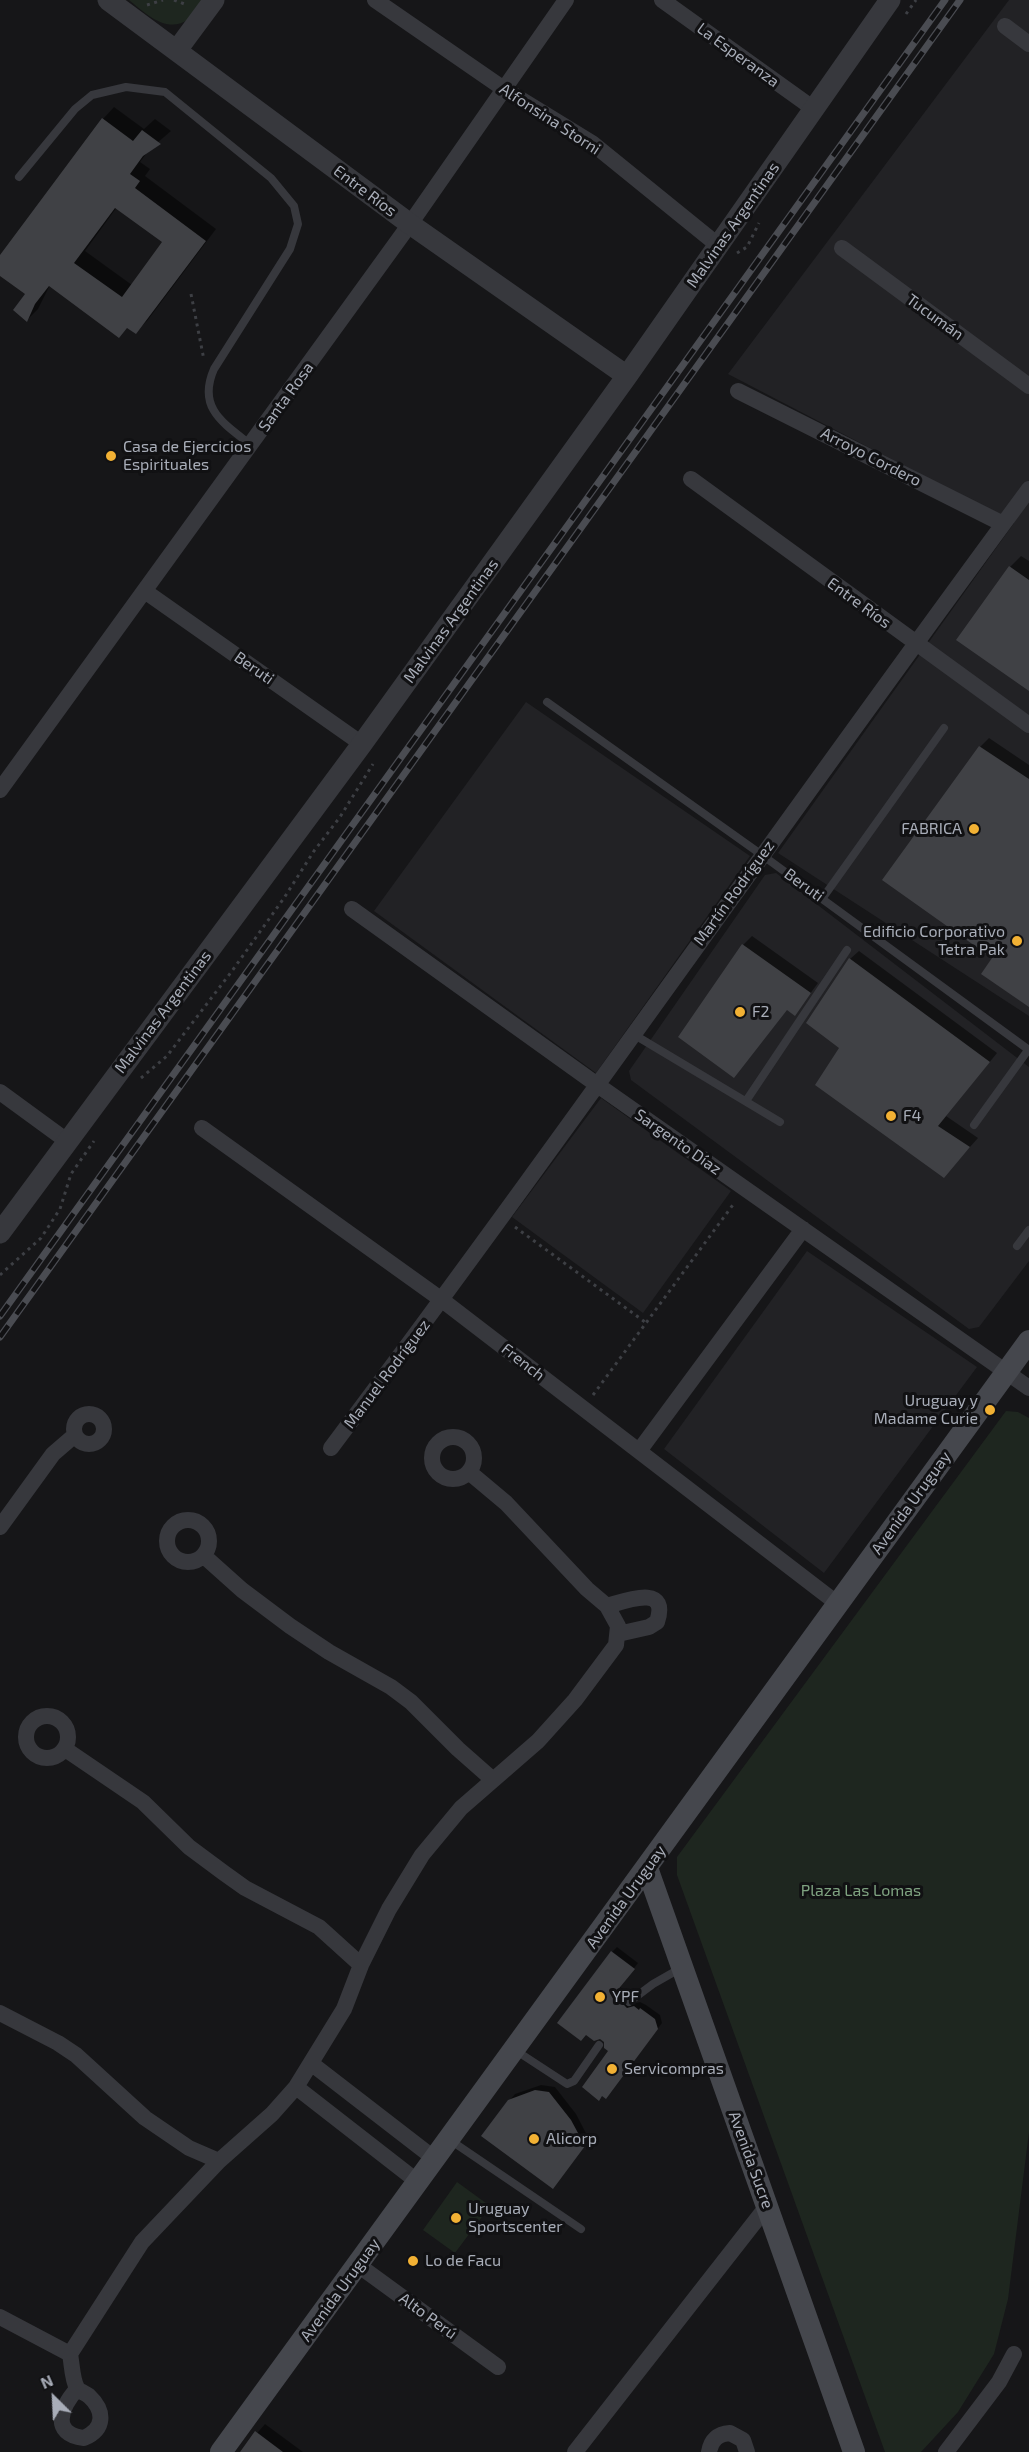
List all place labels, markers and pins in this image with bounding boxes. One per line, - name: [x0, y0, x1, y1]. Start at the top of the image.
- place label: Casa de Ejercicios Espirituales: [123, 437, 251, 475]
- marker: Casa de Ejercicios Espirituales: [104, 449, 118, 463]
- place label: FABRICA: [901, 819, 962, 839]
- marker: FABRICA: [967, 822, 981, 836]
- place label: Edificio Corporativo Tetra Pak: [863, 922, 1005, 960]
- marker: Edificio Corporativo Tetra Pak: [1010, 934, 1024, 948]
- place label: F2: [752, 1002, 770, 1022]
- marker: F2: [733, 1005, 747, 1019]
- place label: F4: [903, 1106, 921, 1126]
- marker: F4: [884, 1109, 898, 1123]
- place label: Uruguay y Madame Curie: [874, 1391, 978, 1429]
- marker: Uruguay y Madame Curie: [983, 1403, 997, 1417]
- place label: YPF: [612, 1987, 639, 2007]
- marker: YPF: [593, 1990, 607, 2004]
- place label: Servicompras: [624, 2059, 724, 2079]
- marker: Servicompras: [605, 2062, 619, 2076]
- place label: Alicorp: [546, 2129, 597, 2149]
- marker: Alicorp: [527, 2132, 541, 2146]
- place label: Uruguay Sportscenter: [468, 2199, 563, 2237]
- marker: Uruguay Sportscenter: [449, 2211, 463, 2225]
- place label: Lo de Facu: [425, 2251, 501, 2271]
- marker: Lo de Facu: [406, 2254, 420, 2268]

